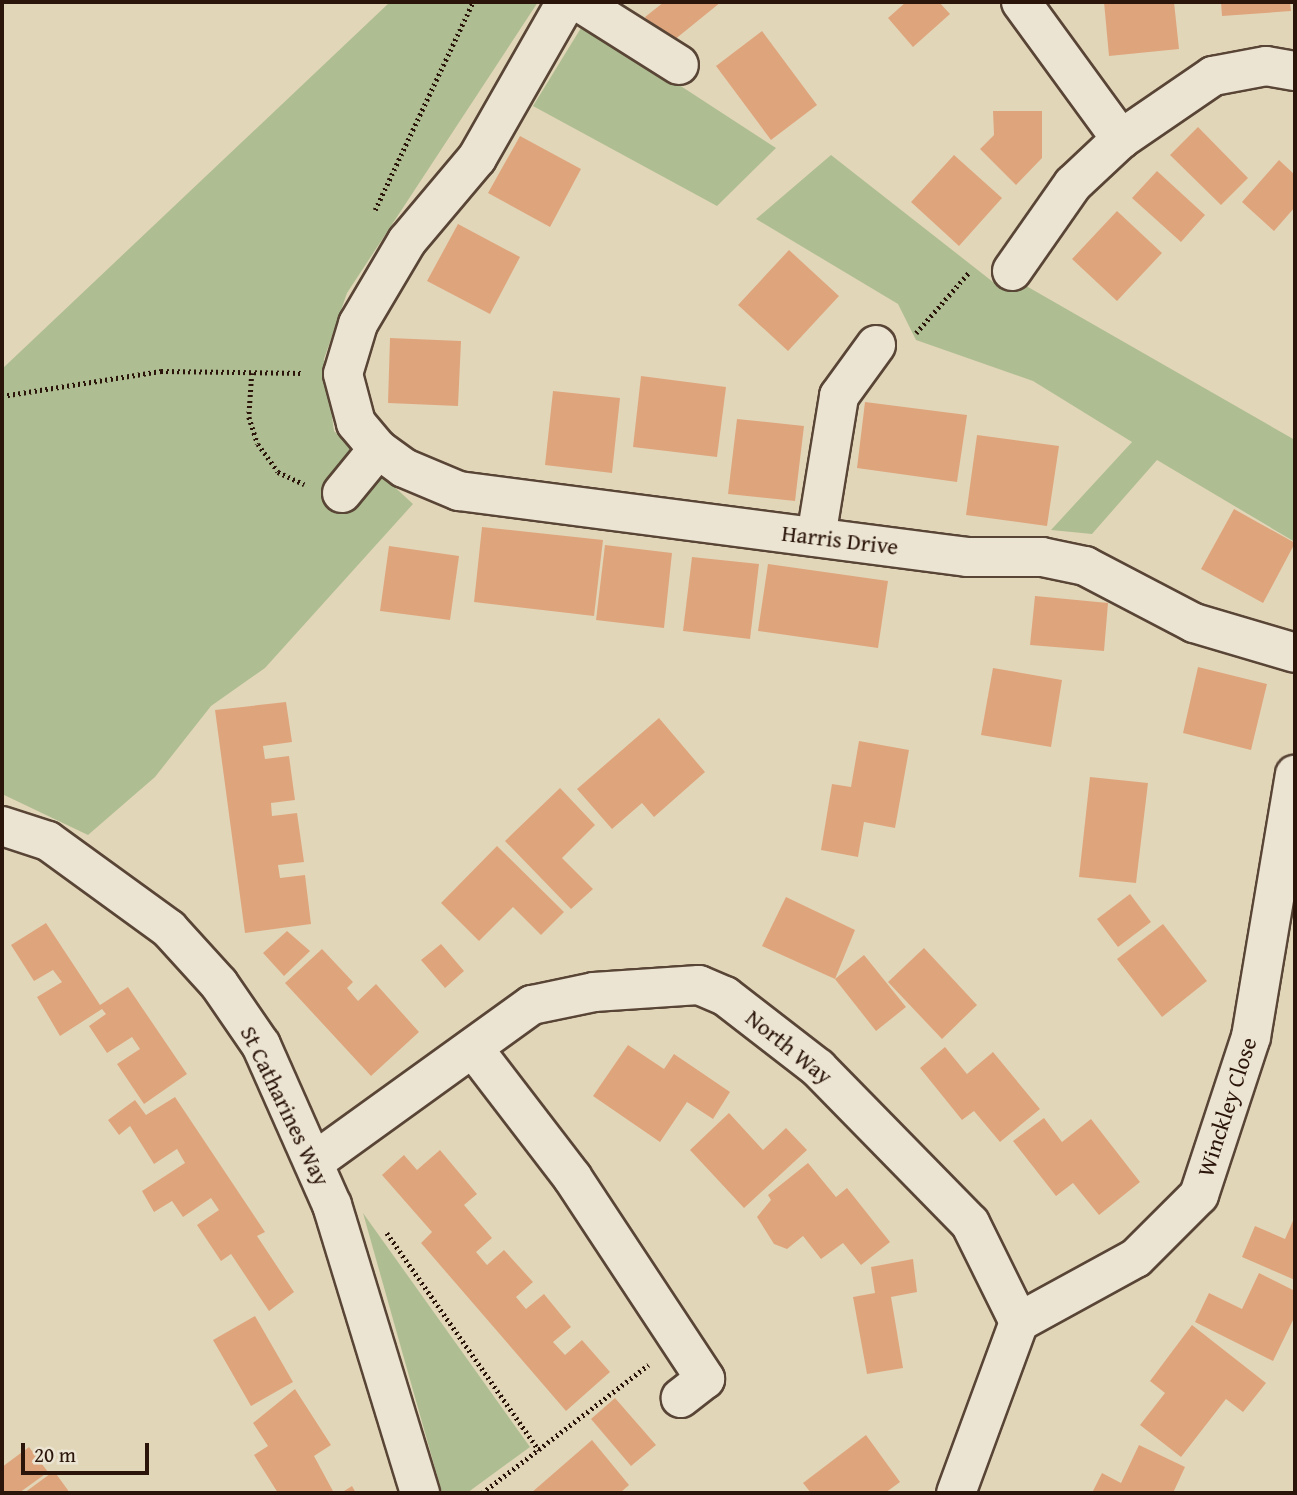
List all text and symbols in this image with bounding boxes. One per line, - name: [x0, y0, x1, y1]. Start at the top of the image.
- street label: Harris Drive: [780, 519, 900, 561]
- street label: North Way: [740, 1004, 838, 1090]
- street label: St Catharines Way: [234, 1022, 336, 1190]
- street label: Winckley Close: [1191, 1034, 1263, 1180]
- scale bar: [24, 1428, 152, 1472]
- text: 20 m: [34, 1439, 76, 1470]

